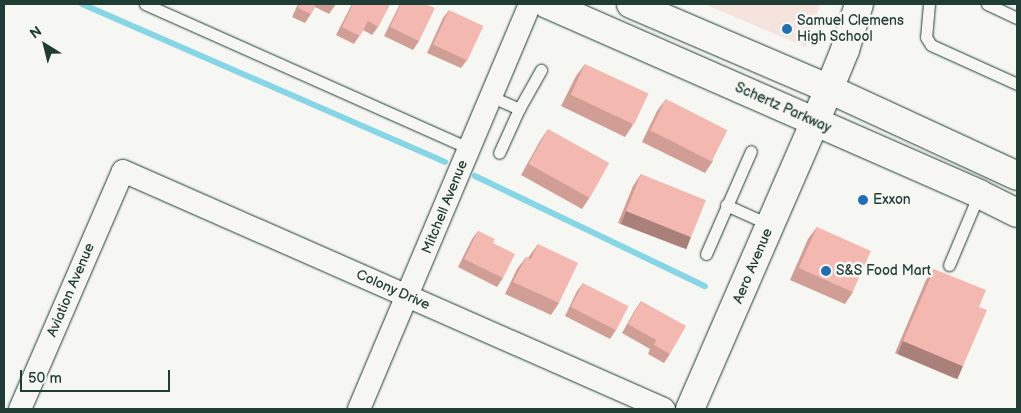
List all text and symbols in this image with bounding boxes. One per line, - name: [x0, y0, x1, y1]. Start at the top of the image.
- place label: Samuel Clemens High School: [797, 13, 904, 46]
- north arrow: [20, 20, 70, 70]
- text: N: [27, 22, 45, 42]
- marker: Samuel Clemens High School: [781, 23, 793, 35]
- street label: Schertz Parkway: [732, 79, 834, 137]
- street label: Mitchell Avenue: [419, 158, 471, 256]
- place label: Exxon: [873, 192, 911, 208]
- marker: Exxon: [857, 194, 869, 206]
- street label: Aero Avenue: [730, 226, 776, 306]
- street label: Aviation Avenue: [44, 241, 98, 339]
- place label: S&S Food Mart: [836, 263, 931, 279]
- marker: S&S Food Mart: [820, 265, 832, 277]
- street label: Colony Drive: [353, 266, 433, 314]
- scale bar: [22, 360, 172, 392]
- text: 50 m: [28, 369, 62, 388]

